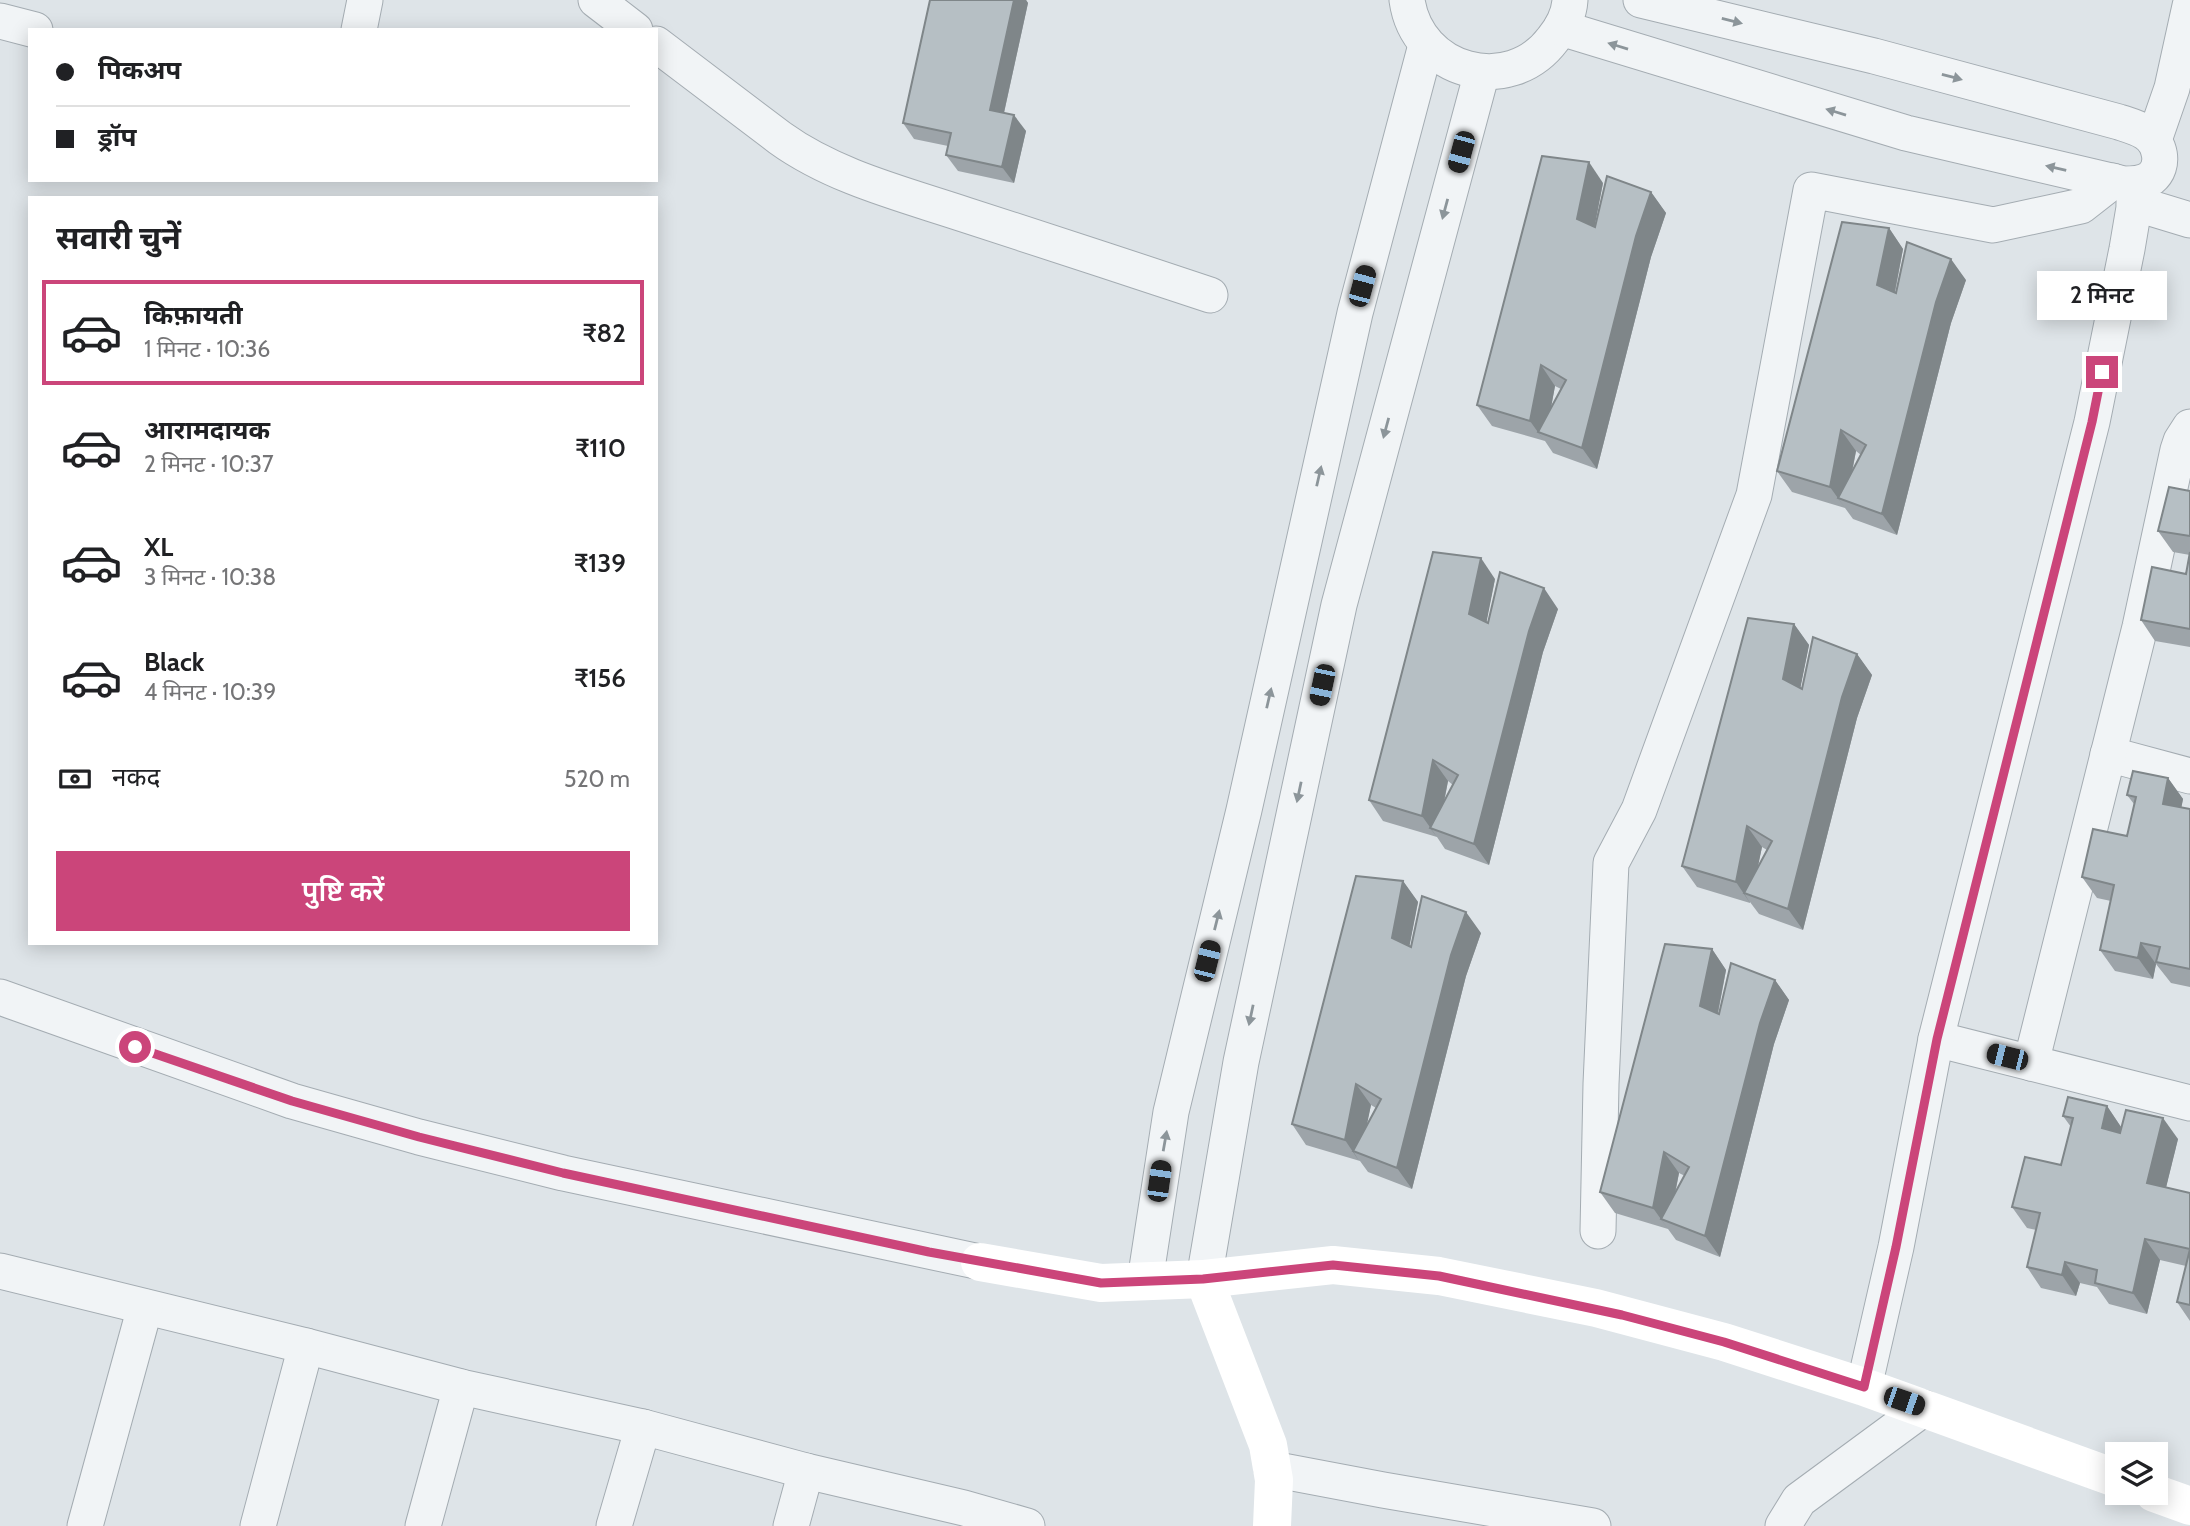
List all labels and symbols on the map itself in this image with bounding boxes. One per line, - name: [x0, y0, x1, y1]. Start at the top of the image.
- one-way arrow: [1721, 16, 1743, 27]
- one-way arrow: [1607, 40, 1628, 50]
- one-way arrow: [1941, 72, 1963, 83]
- one-way arrow: [1825, 106, 1846, 116]
- car: [1446, 129, 1477, 175]
- one-way arrow: [2045, 162, 2067, 173]
- one-way arrow: [1439, 198, 1450, 220]
- car: [1347, 263, 1378, 309]
- callout: 2 मिनट: [2037, 270, 2167, 320]
- route end: [2086, 356, 2118, 388]
- one-way arrow: [1380, 418, 1391, 440]
- one-way arrow: [1313, 465, 1324, 487]
- car: [1308, 662, 1337, 708]
- one-way arrow: [1264, 687, 1275, 709]
- one-way arrow: [1293, 781, 1304, 803]
- one-way arrow: [1212, 909, 1223, 931]
- car: [1192, 938, 1223, 984]
- one-way arrow: [1246, 1004, 1257, 1026]
- route start: [119, 1031, 151, 1063]
- car: [1985, 1042, 2030, 1072]
- one-way arrow: [1160, 1130, 1171, 1152]
- car: [1146, 1159, 1173, 1203]
- car: [1881, 1384, 1928, 1418]

